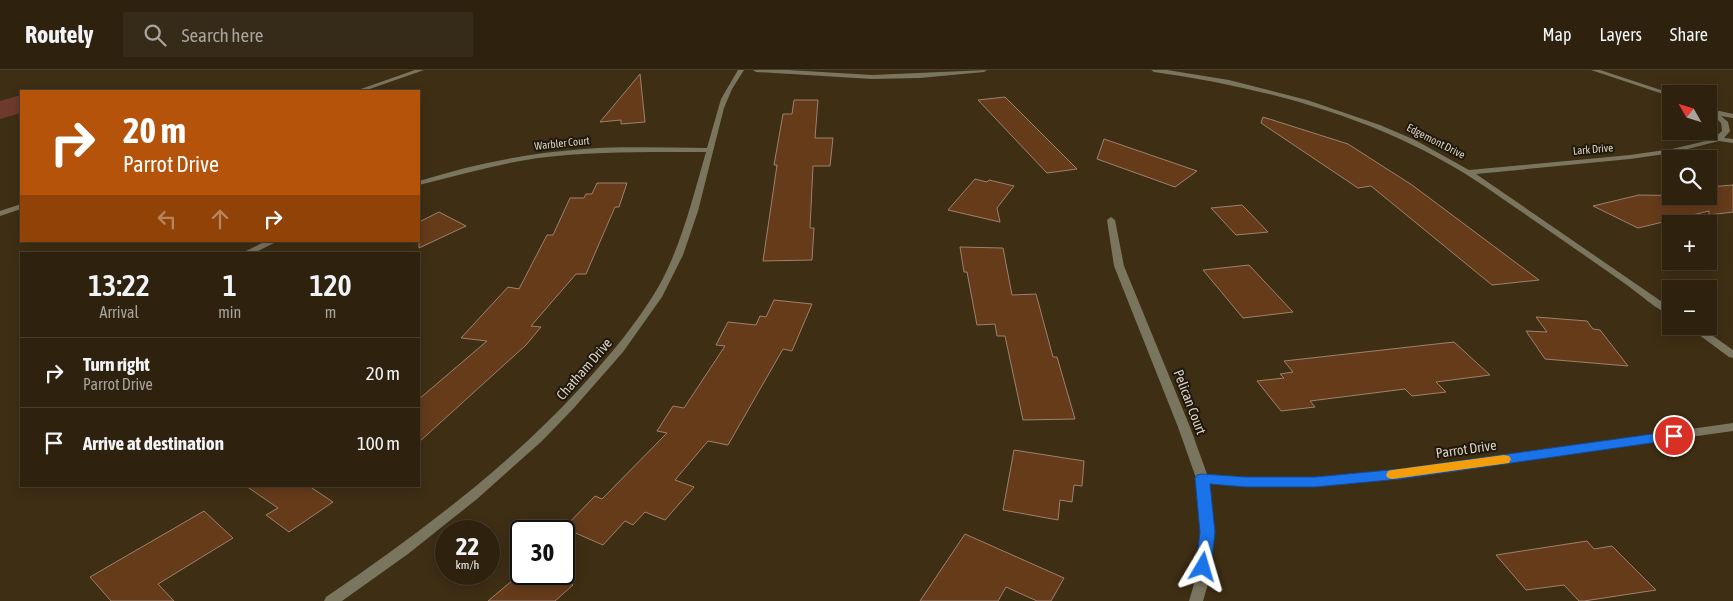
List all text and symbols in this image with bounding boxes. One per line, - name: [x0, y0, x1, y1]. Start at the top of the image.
- search box: [123, 12, 473, 57]
- text: Routely: [25, 21, 93, 48]
- icon: search: [141, 21, 169, 49]
- text: Search here: [181, 24, 263, 46]
- text: Map: [1542, 24, 1571, 45]
- text: Layers: [1599, 24, 1642, 45]
- text: Share: [1670, 24, 1708, 45]
- north arrow: [1662, 85, 1718, 140]
- map controls: [1662, 85, 1717, 335]
- icon: right: [40, 110, 105, 175]
- text: 20 m: [123, 110, 186, 150]
- street label: Edgemont Drive: [1405, 121, 1467, 161]
- street label: Warbler Court: [534, 134, 590, 152]
- street label: Lark Drive: [1572, 141, 1614, 157]
- button: search: [1662, 150, 1717, 205]
- text: Parrot Drive: [123, 151, 219, 177]
- icon: left: [153, 205, 181, 233]
- icon: ahead: [206, 205, 234, 233]
- icon: right: [259, 205, 287, 233]
- button: +: [1662, 215, 1717, 270]
- text: 13:22: [88, 268, 150, 302]
- text: 1: [223, 268, 237, 302]
- text: 120: [309, 268, 352, 302]
- button: −: [1662, 280, 1717, 335]
- text: Arrival: [100, 303, 139, 321]
- text: min: [218, 303, 241, 321]
- text: m: [325, 303, 336, 321]
- street label: Chatham Drive: [553, 335, 615, 403]
- text: Turn right: [83, 353, 150, 375]
- icon: right: [40, 359, 68, 387]
- text: 20 m: [366, 362, 400, 384]
- street label: Pelican Court: [1170, 367, 1210, 437]
- text: Parrot Drive: [83, 375, 153, 393]
- pin: [1653, 415, 1695, 457]
- icon: arrive: [1660, 422, 1688, 450]
- icon: arrive: [40, 429, 68, 457]
- text: Arrive at destination: [83, 432, 224, 454]
- text: 100 m: [357, 432, 400, 454]
- street label: Parrot Drive: [1435, 437, 1497, 461]
- speed limit sign: 30: [510, 520, 575, 585]
- text: 22: [456, 532, 479, 560]
- position arrow: [1176, 540, 1228, 592]
- text: km/h: [456, 558, 479, 572]

